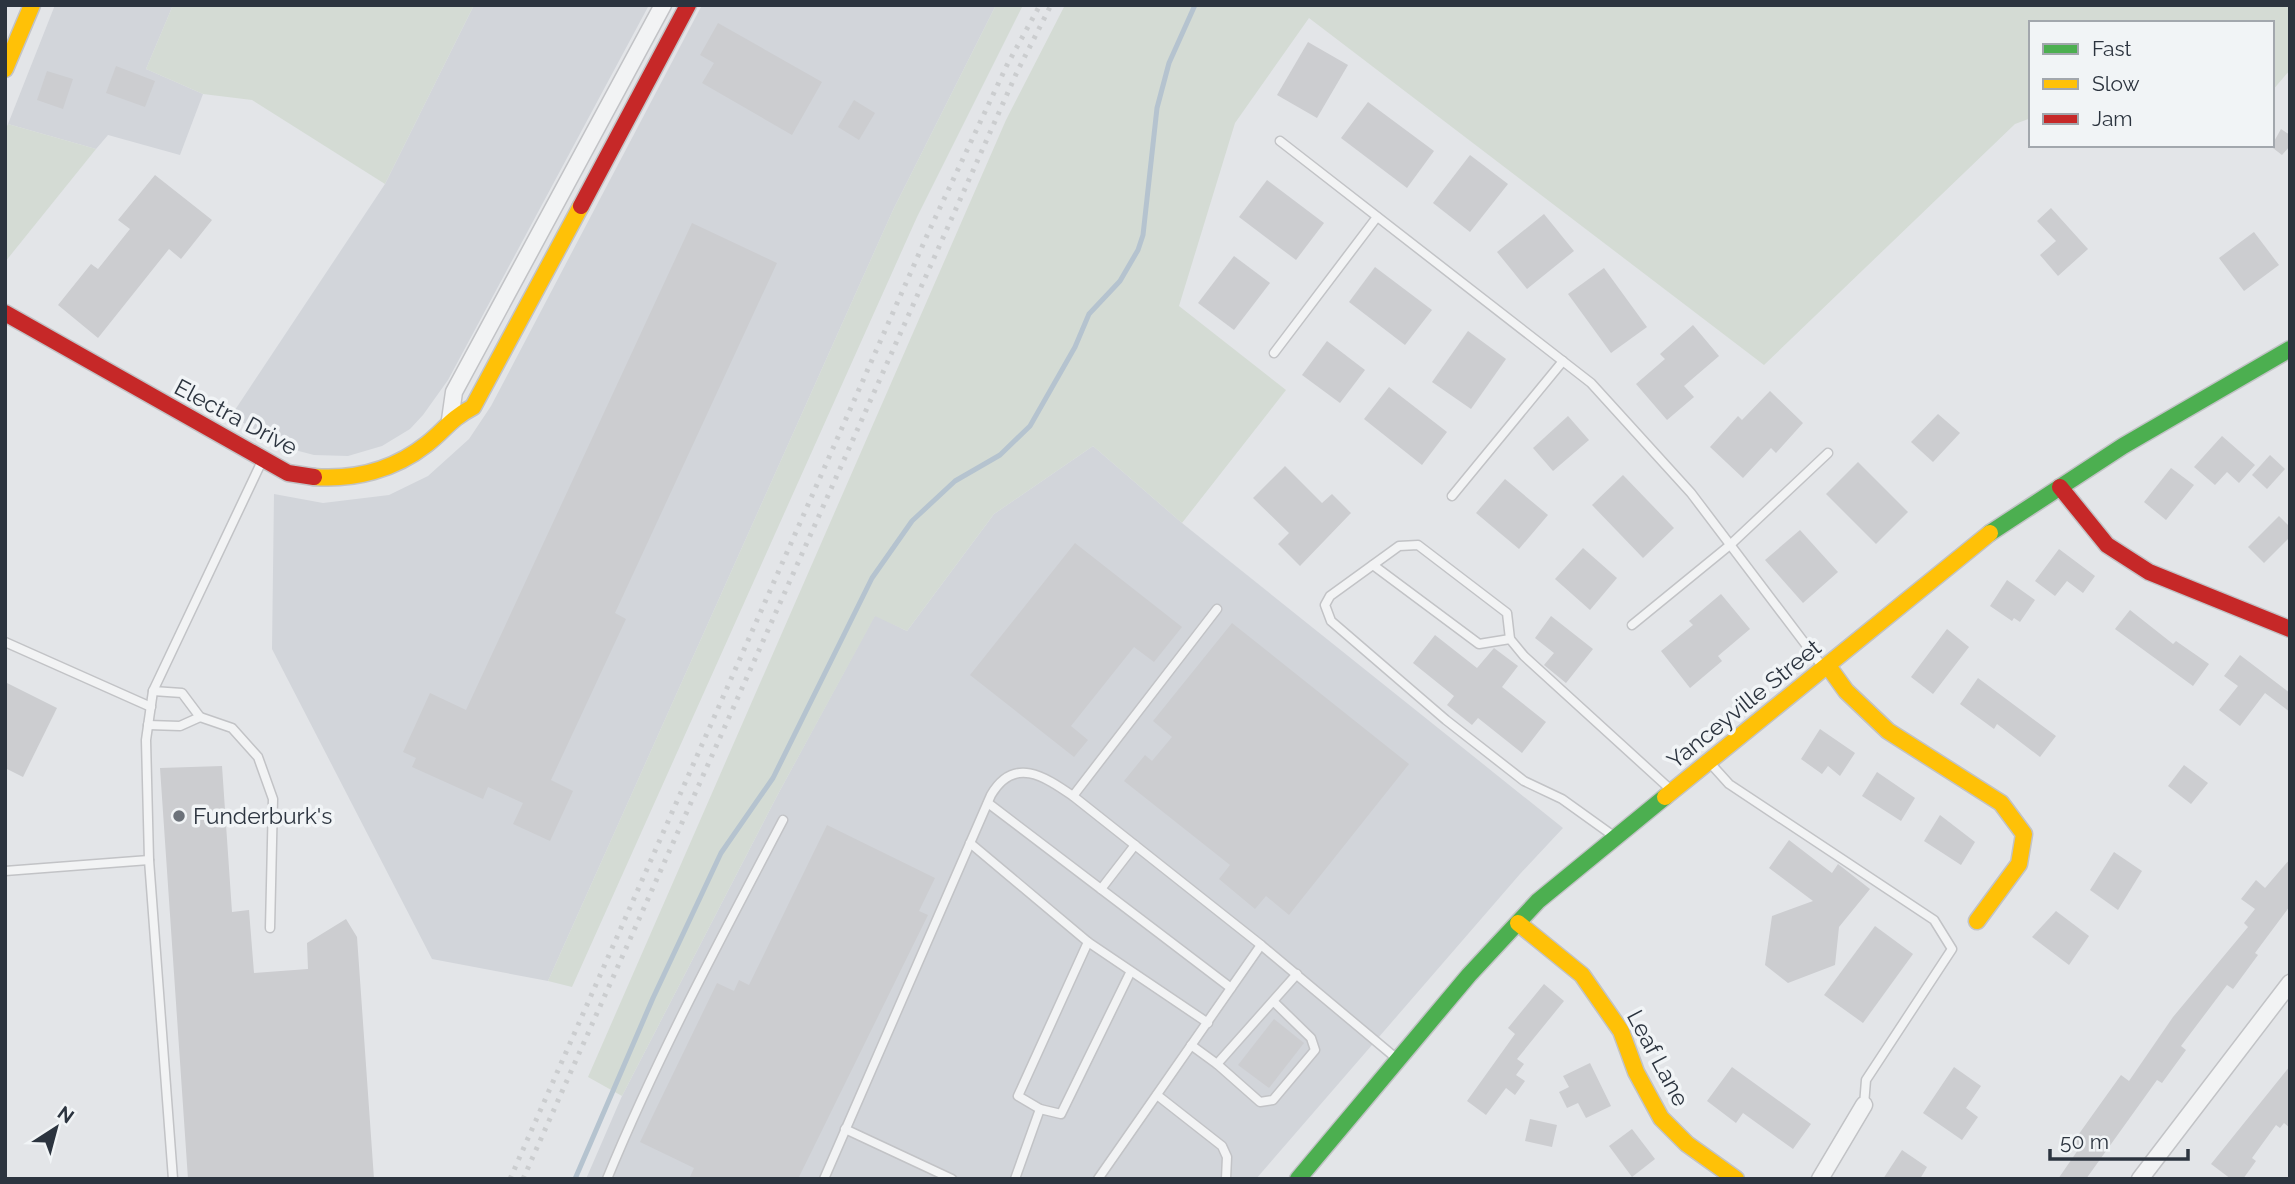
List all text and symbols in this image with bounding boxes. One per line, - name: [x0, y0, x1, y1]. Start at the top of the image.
- legend: [2029, 21, 2274, 147]
- text: Fast: [2092, 36, 2132, 61]
- text: Slow: [2092, 71, 2140, 96]
- text: Jam: [2092, 106, 2133, 131]
- street label: Electra Drive: [170, 373, 302, 460]
- street label: Yanceyville Street: [1661, 633, 1826, 774]
- place label: Funderburk's: [193, 802, 332, 829]
- marker: Funderburk's: [171, 808, 187, 824]
- street label: Leaf Lane: [1622, 1005, 1695, 1110]
- north arrow: [21, 1093, 91, 1163]
- text: N: [54, 1101, 78, 1127]
- scale bar: [2050, 1118, 2188, 1162]
- text: 50 m: [2060, 1129, 2109, 1154]

